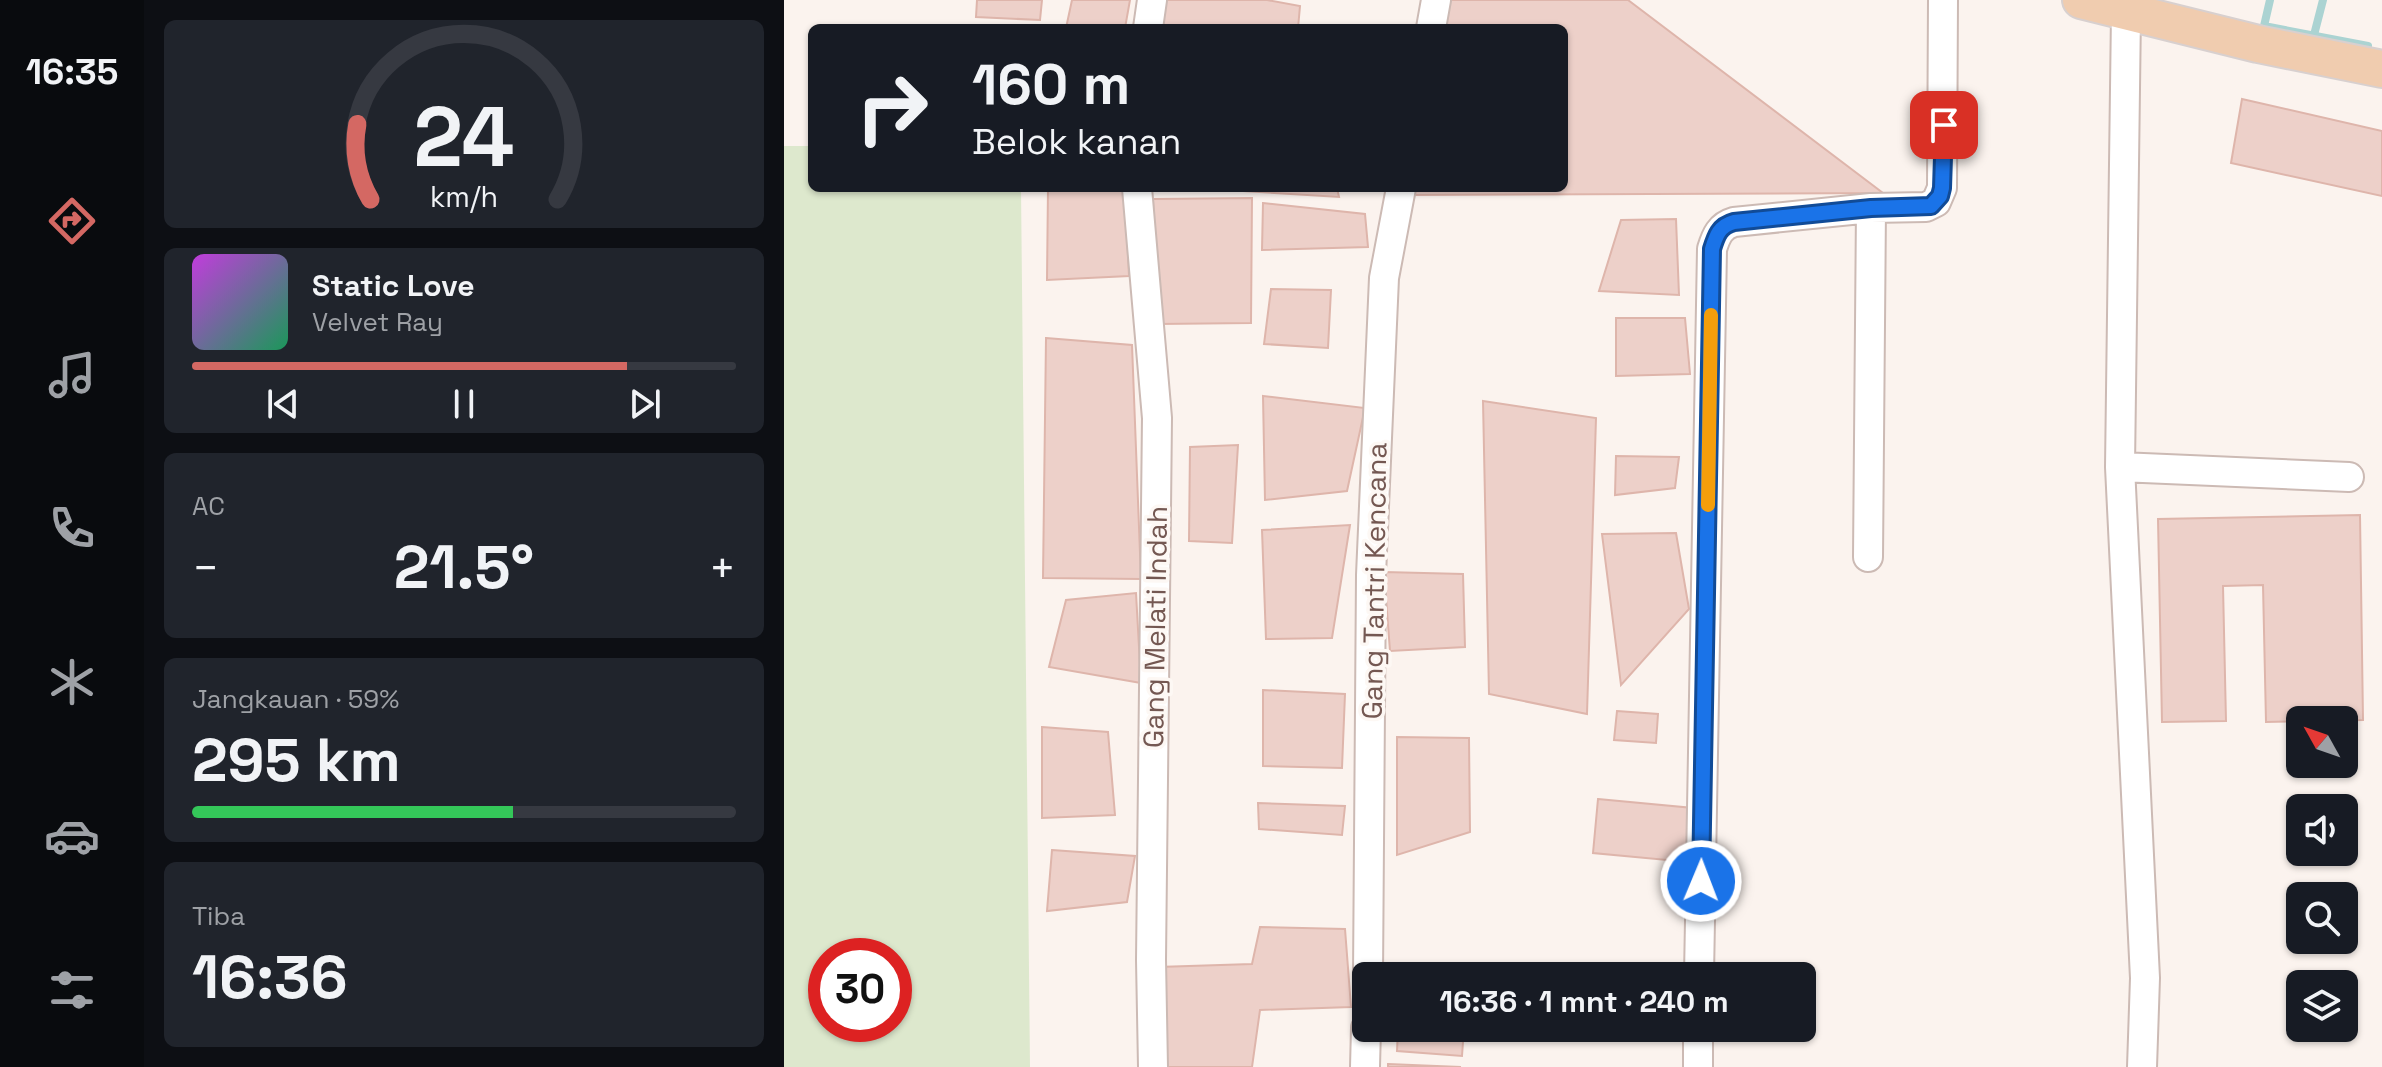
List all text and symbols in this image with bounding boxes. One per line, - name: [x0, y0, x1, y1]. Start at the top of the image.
- text: 16:35: [26, 49, 118, 95]
- text: 160 m: [972, 49, 1130, 120]
- icon: right: [840, 56, 944, 160]
- text: 24: [414, 84, 514, 190]
- pin: [1910, 91, 1978, 159]
- icon: arrive: [1922, 103, 1966, 147]
- text: Belok kanan: [972, 119, 1181, 165]
- text: km/h: [430, 179, 498, 215]
- icon: directions: [44, 193, 100, 249]
- text: Static Love: [312, 266, 475, 305]
- text: Velvet Ray: [312, 305, 443, 339]
- icon: music: [44, 347, 100, 403]
- icon: previous: [261, 382, 305, 426]
- icon: pause: [442, 382, 486, 426]
- icon: next: [623, 382, 667, 426]
- street label: Gang Tantri Kencana: [1354, 442, 1394, 720]
- text: AC: [192, 489, 225, 523]
- icon: phone: [44, 500, 100, 556]
- street label: Gang Melati Indah: [1135, 506, 1175, 748]
- text: 21.5°: [394, 529, 534, 606]
- text: −: [192, 540, 219, 596]
- text: +: [709, 540, 736, 596]
- icon: climate: [44, 654, 100, 710]
- text: Jangkauan · 59%: [192, 682, 399, 716]
- north arrow: [2286, 706, 2358, 778]
- map controls: [2286, 706, 2358, 1042]
- text: 295 km: [192, 722, 401, 799]
- button: sound: [2286, 794, 2358, 866]
- icon: car: [44, 808, 100, 864]
- position arrow: [1659, 839, 1743, 923]
- button: search: [2286, 882, 2358, 954]
- text: Tiba: [192, 899, 245, 933]
- speed limit sign: 30: [808, 938, 912, 1042]
- text: 16:36: [192, 939, 348, 1016]
- icon: filters: [44, 962, 100, 1018]
- button: layers: [2286, 970, 2358, 1042]
- text: 16:36 · 1 mnt · 240 m: [1439, 982, 1729, 1021]

